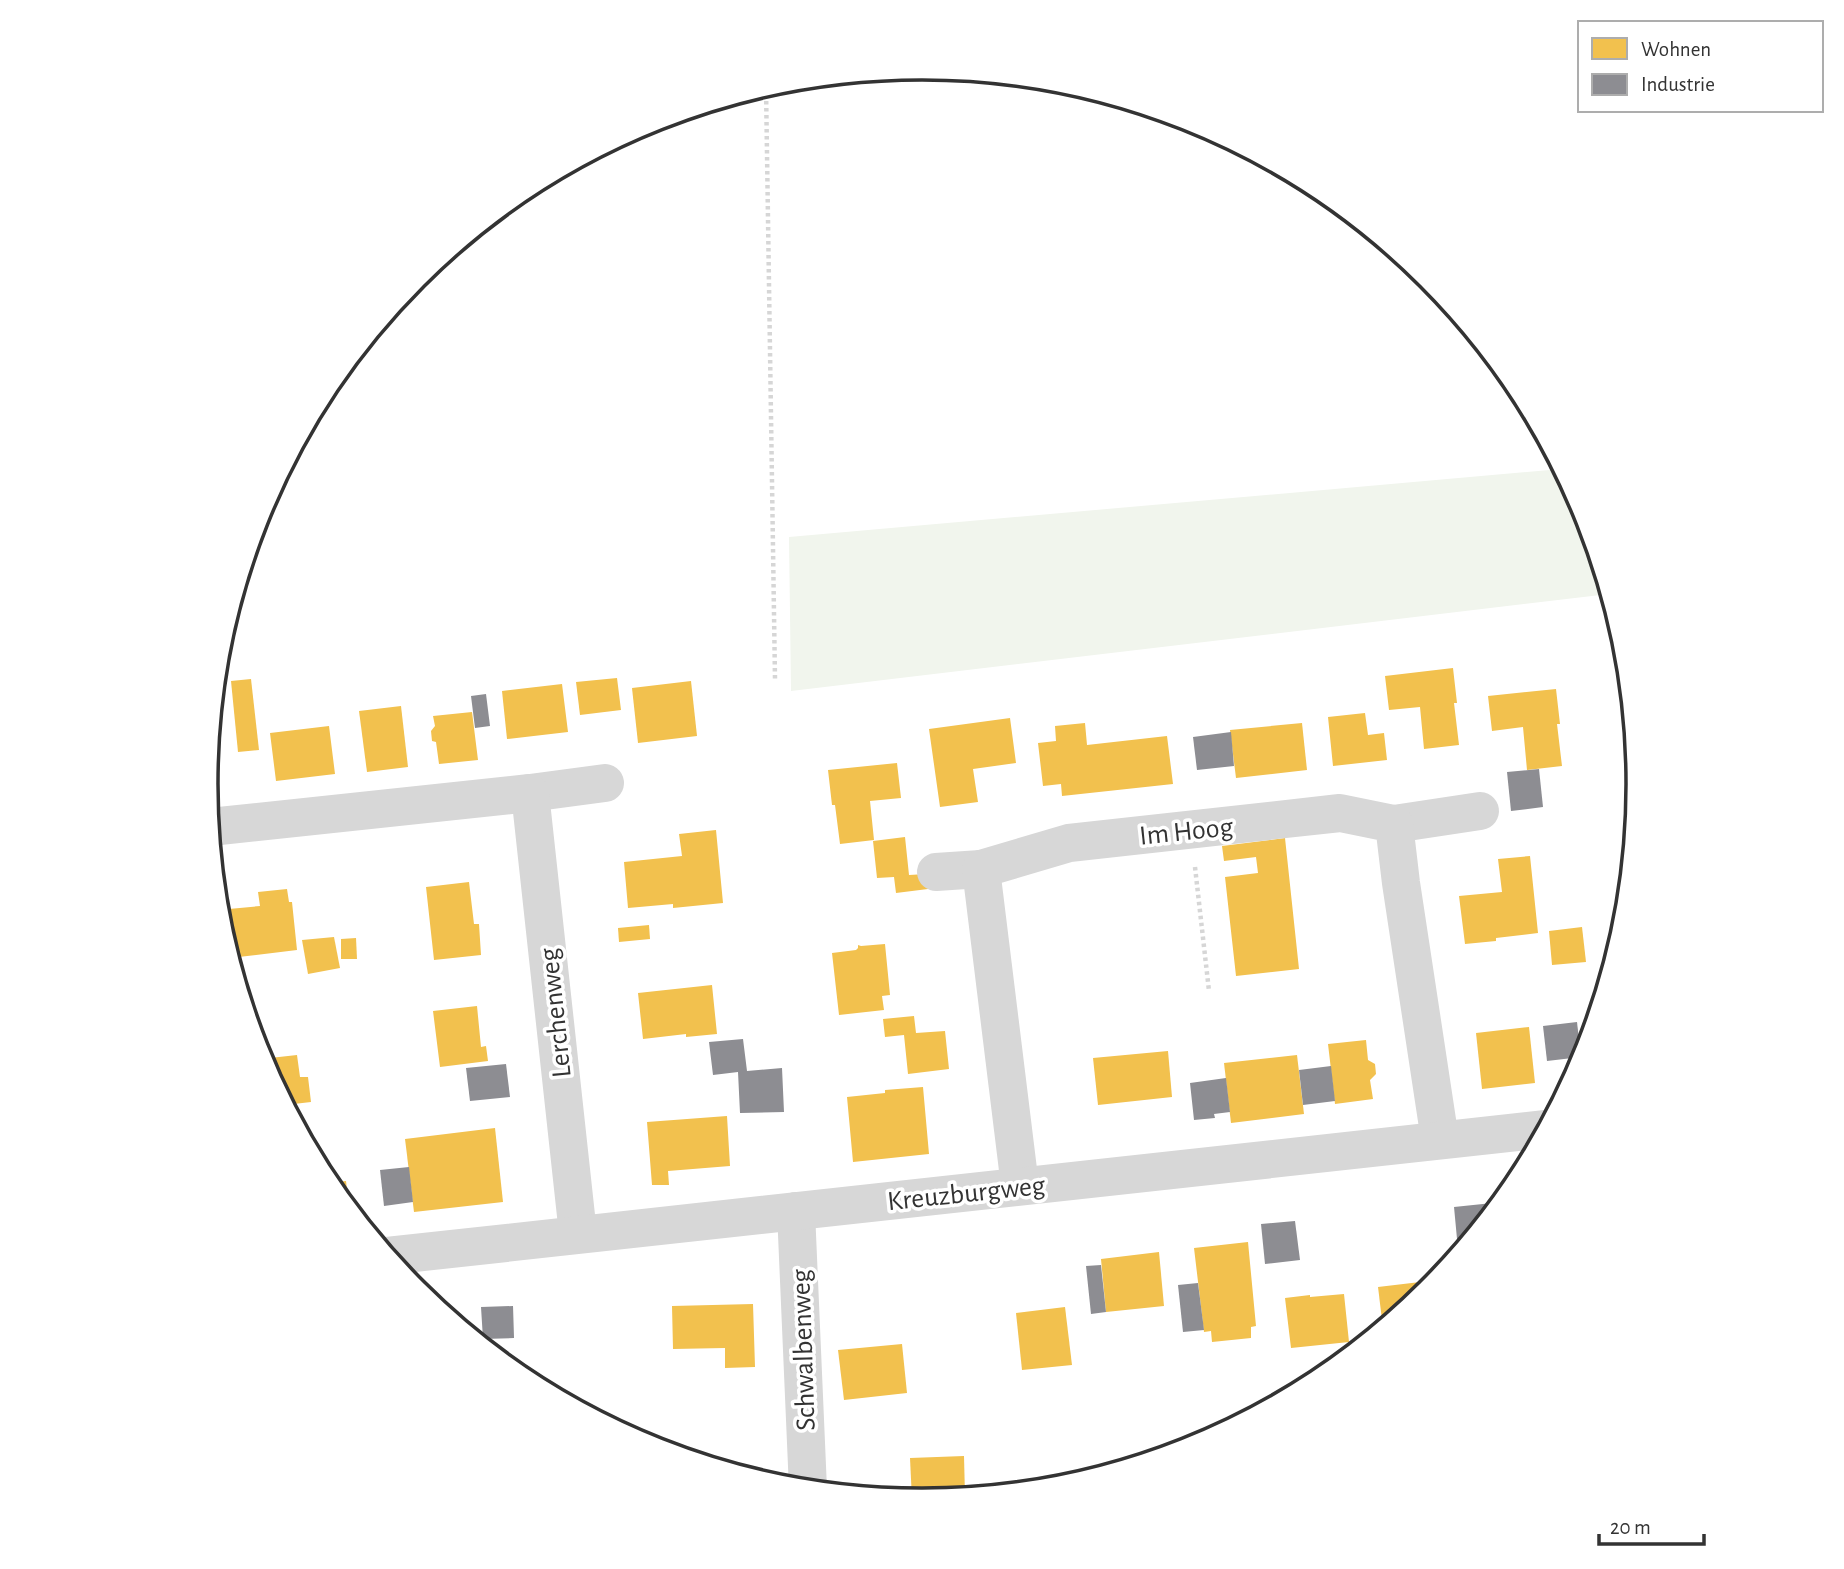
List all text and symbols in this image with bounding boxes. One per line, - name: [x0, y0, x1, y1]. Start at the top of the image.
- legend: [1578, 21, 1823, 112]
- text: Wohnen: [1641, 39, 1711, 60]
- text: Industrie: [1641, 74, 1715, 95]
- street label: Im Hoog: [1138, 813, 1235, 851]
- street label: Lerchenweg: [535, 946, 577, 1079]
- street label: Kreuzburgweg: [886, 1172, 1047, 1216]
- street label: Schwalbenweg: [787, 1268, 821, 1431]
- scale bar: [1599, 1502, 1704, 1546]
- text: 20 m: [1610, 1517, 1651, 1538]

